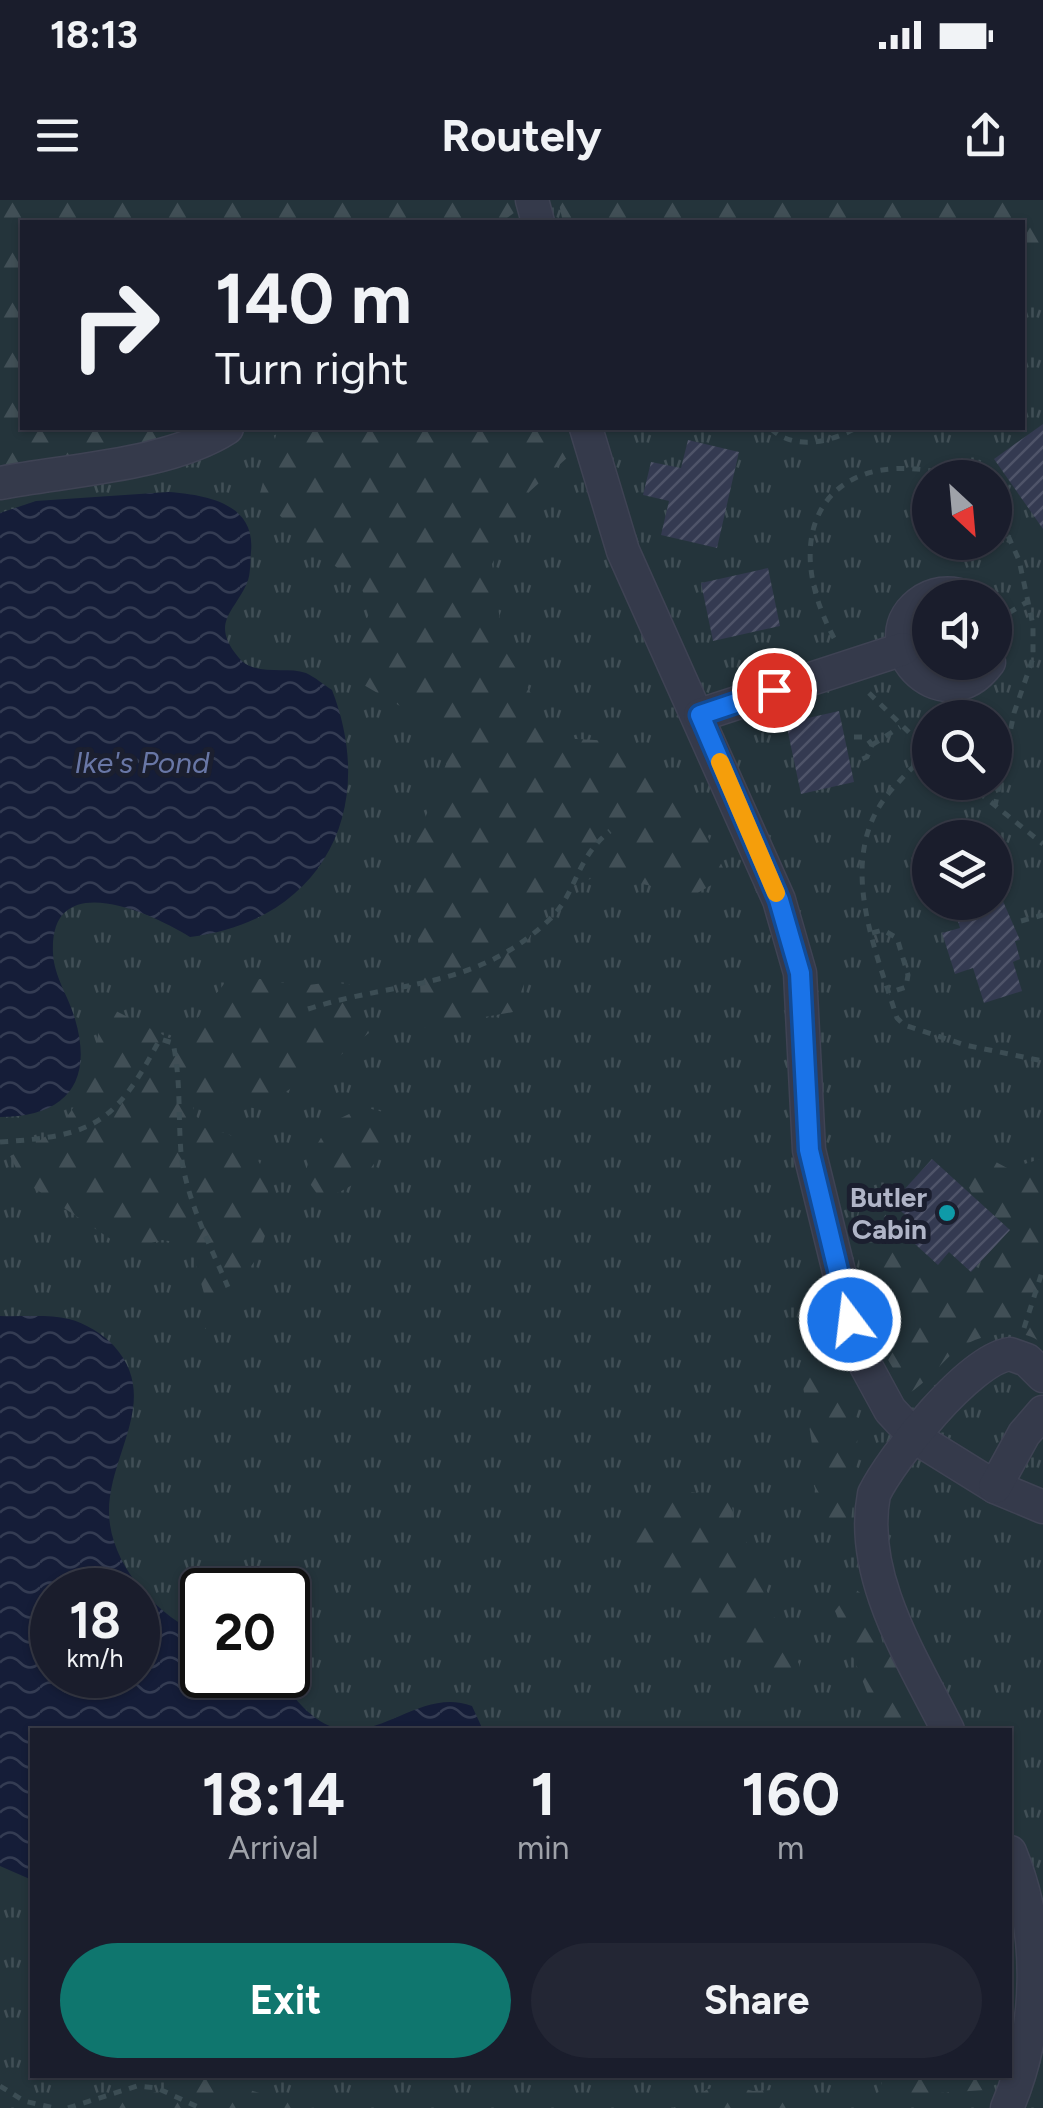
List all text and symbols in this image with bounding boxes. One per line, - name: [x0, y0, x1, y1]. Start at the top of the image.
- text: 18:13: [50, 12, 138, 58]
- icon: menu: [30, 108, 85, 163]
- text: Routely: [441, 108, 602, 162]
- icon: share: [958, 108, 1013, 163]
- text: 140 m: [215, 256, 412, 341]
- icon: right: [50, 260, 180, 390]
- text: Turn right: [215, 341, 408, 395]
- north arrow: [912, 460, 1012, 560]
- map controls: [912, 460, 1012, 920]
- button: sound: [912, 580, 1012, 680]
- pin: [732, 648, 817, 733]
- icon: arrive: [747, 663, 802, 718]
- button: search: [912, 700, 1012, 800]
- water label: Ike's Pond: [74, 744, 210, 781]
- button: layers: [912, 820, 1012, 920]
- place label: Butler Cabin: [850, 1180, 927, 1246]
- marker: Butler Cabin: [936, 1202, 958, 1224]
- position arrow: [798, 1268, 902, 1372]
- speed limit sign: 20: [180, 1568, 310, 1698]
- text: 18: [69, 1590, 121, 1651]
- text: km/h: [66, 1643, 124, 1673]
- text: 18:14: [202, 1758, 345, 1830]
- text: 1: [531, 1758, 556, 1830]
- text: 160: [741, 1758, 840, 1830]
- text: Arrival: [228, 1829, 319, 1867]
- text: min: [517, 1829, 569, 1867]
- text: m: [777, 1829, 804, 1867]
- button: Exit: [60, 1943, 511, 2058]
- button: Share: [531, 1943, 982, 2058]

